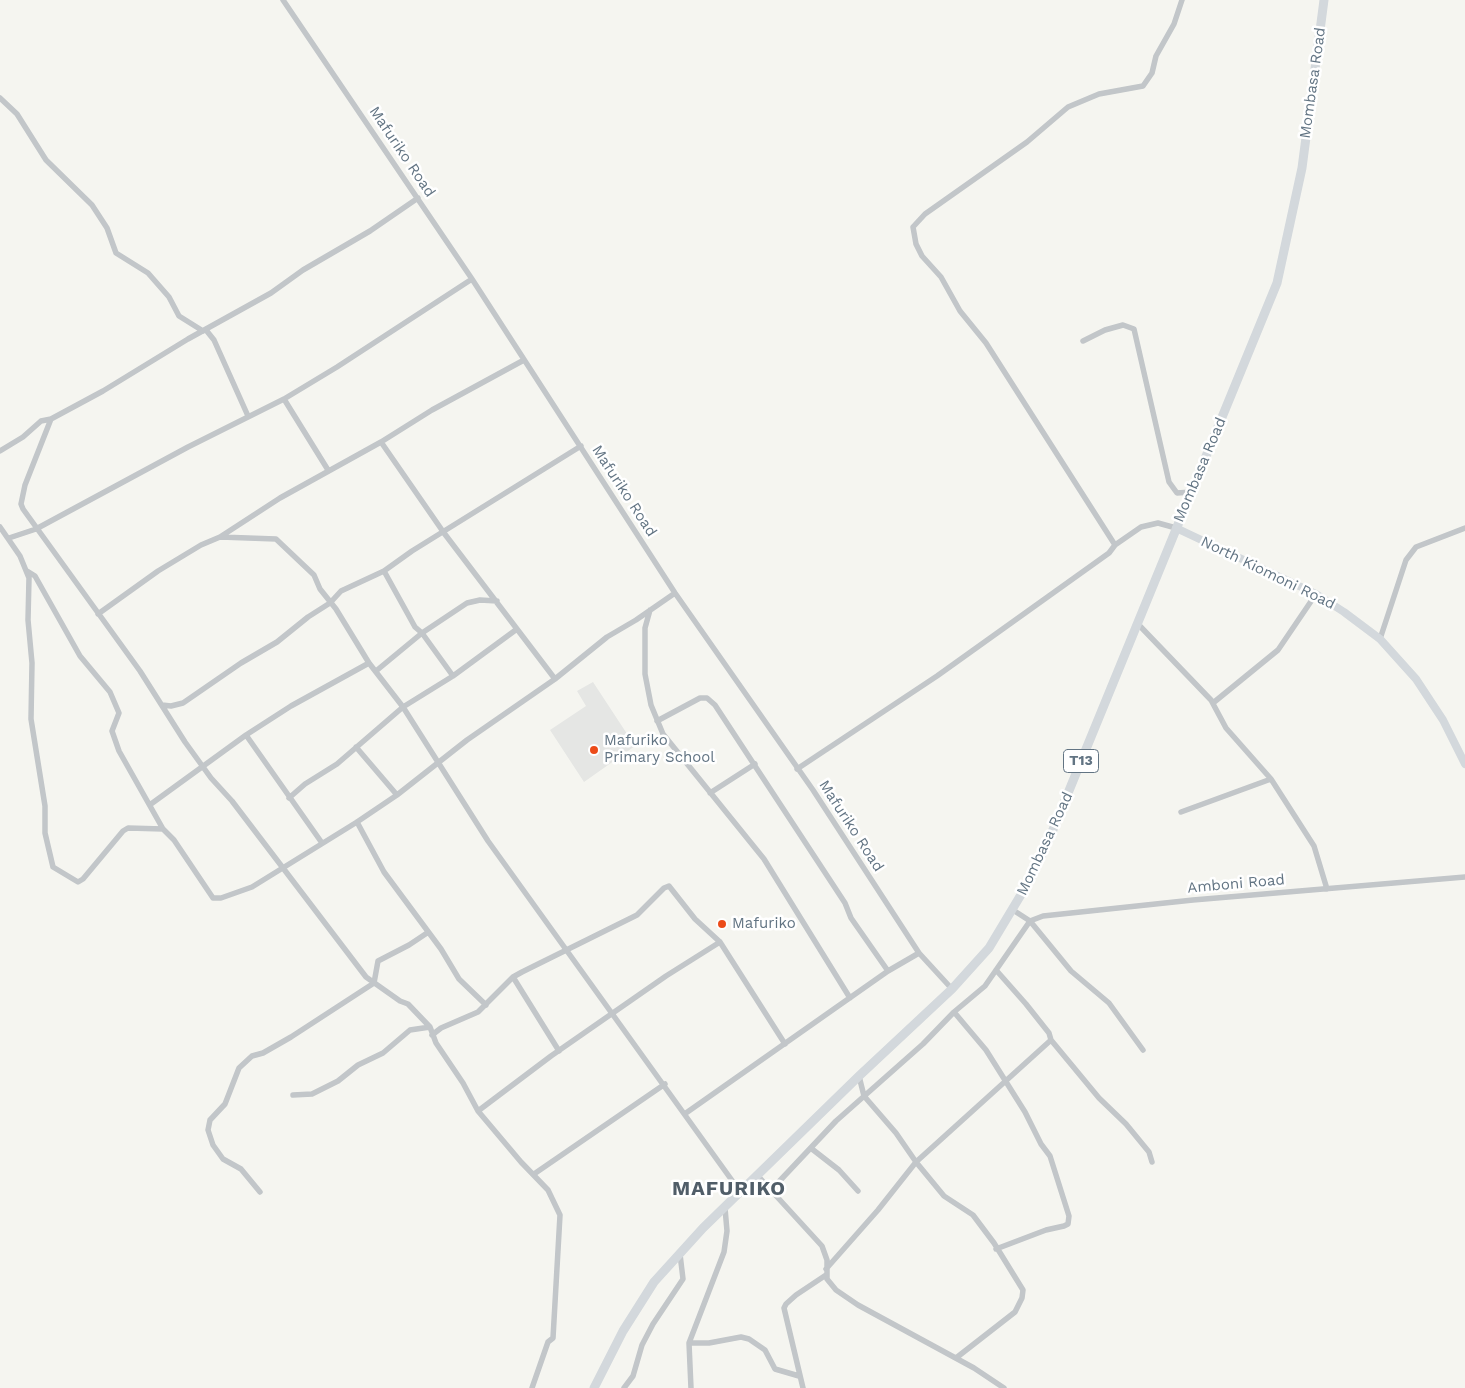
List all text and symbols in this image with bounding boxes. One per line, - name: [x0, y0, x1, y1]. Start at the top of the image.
- street label: Mombasa Road: [1296, 26, 1330, 140]
- street label: Mafuriko Road: [365, 103, 439, 201]
- street label: Mombasa Road: [1170, 415, 1230, 525]
- street label: Mafuriko Road: [588, 442, 660, 540]
- street label: North Kiomoni Road: [1198, 533, 1338, 613]
- place label: Mafuriko Primary School: [604, 732, 715, 767]
- marker: Mafuriko Primary School: [588, 744, 600, 756]
- road number: T13: [1064, 749, 1098, 772]
- street label: Mafuriko Road: [815, 777, 887, 875]
- street label: Mombasa Road: [1013, 789, 1077, 899]
- street label: Amboni Road: [1187, 871, 1285, 897]
- place label: Mafuriko: [732, 915, 796, 933]
- marker: Mafuriko: [716, 918, 728, 930]
- district label: MAFURIKO: [671, 1177, 787, 1201]

